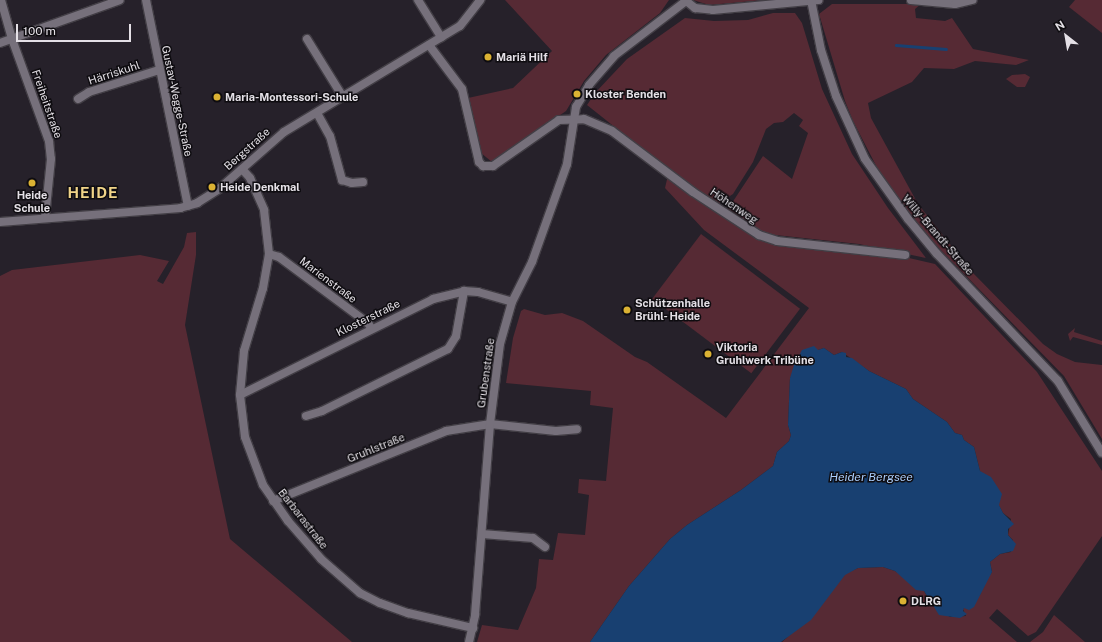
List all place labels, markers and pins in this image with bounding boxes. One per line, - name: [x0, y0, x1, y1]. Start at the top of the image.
- place label: Mariä Hilf: [496, 50, 548, 64]
- marker: Mariä Hilf: [483, 52, 493, 62]
- place label: Kloster Benden: [585, 87, 666, 101]
- marker: Kloster Benden: [572, 89, 582, 99]
- place label: Maria-Montessori-Schule: [225, 90, 358, 104]
- marker: Maria-Montessori-Schule: [212, 92, 222, 102]
- marker: Heide Schule: [27, 178, 37, 188]
- place label: Heide Denkmal: [220, 180, 300, 194]
- marker: Heide Denkmal: [207, 182, 217, 192]
- place label: Heide Schule: [14, 189, 50, 215]
- place label: Schützenhalle Brühl- Heide: [635, 297, 710, 323]
- marker: Schützenhalle Brühl- Heide: [622, 305, 632, 315]
- place label: Viktoria Gruhlwerk Tribüne: [716, 341, 814, 367]
- marker: Viktoria Gruhlwerk Tribüne: [703, 349, 713, 359]
- place label: DLRG: [911, 594, 941, 608]
- marker: DLRG: [898, 596, 908, 606]

